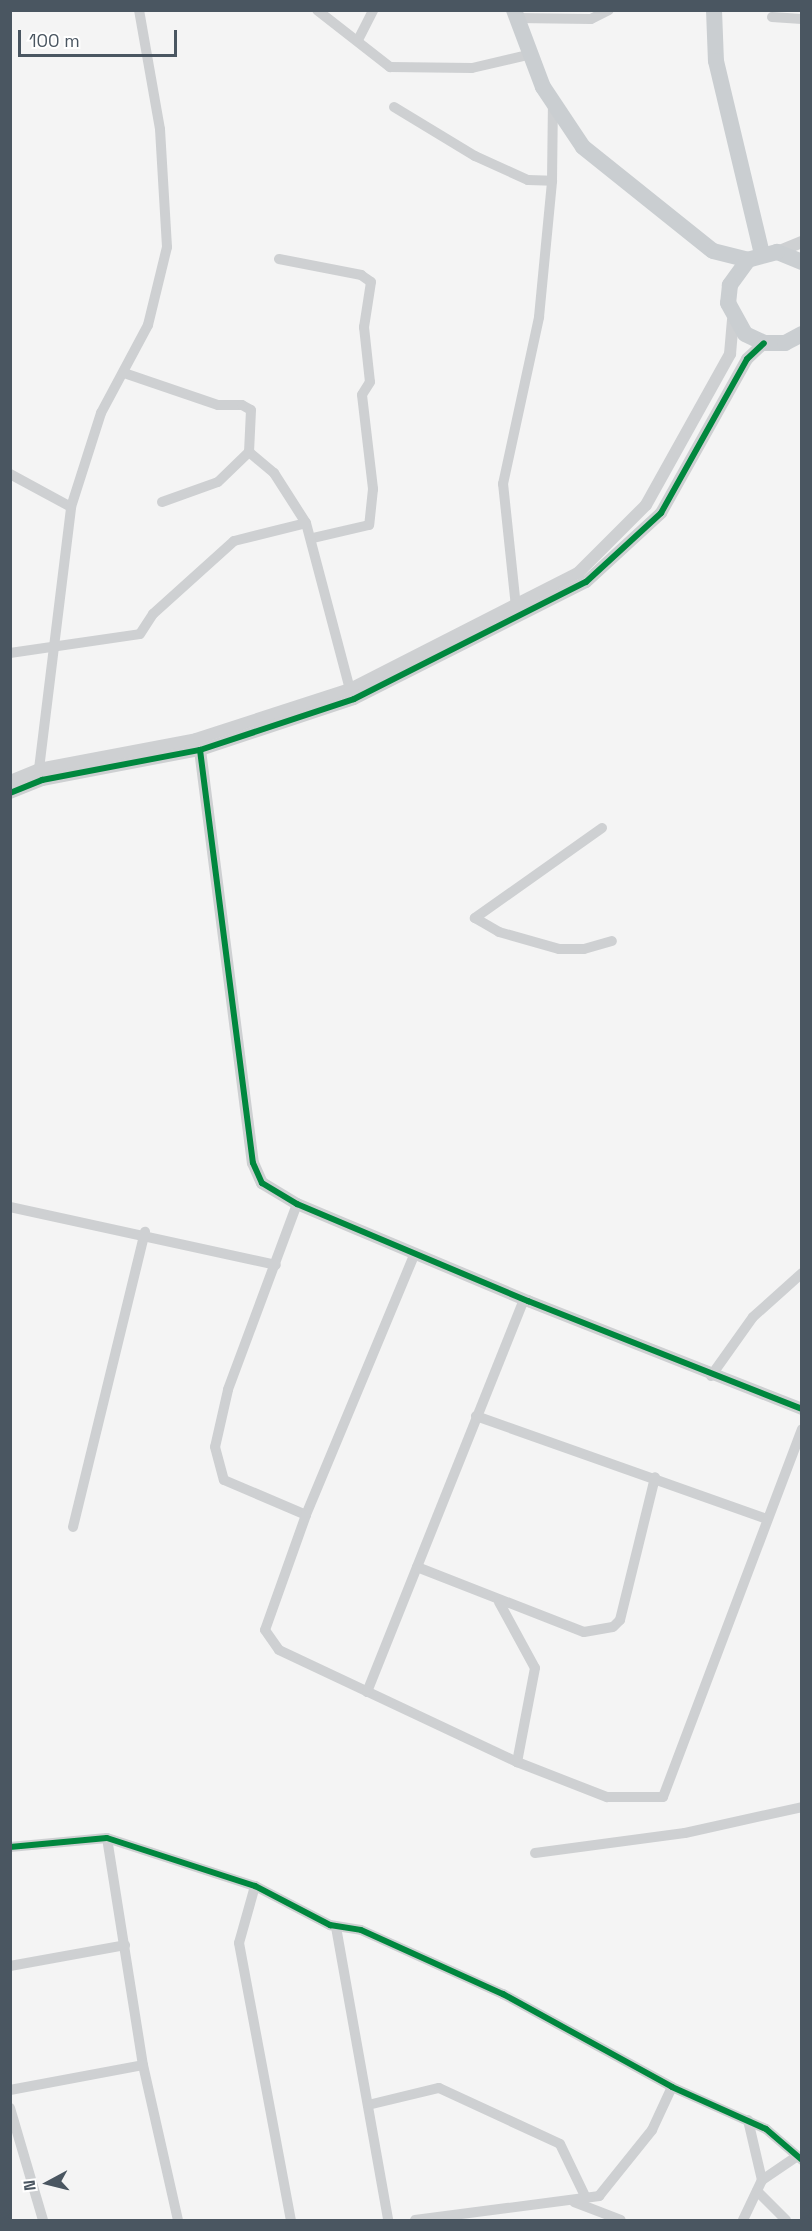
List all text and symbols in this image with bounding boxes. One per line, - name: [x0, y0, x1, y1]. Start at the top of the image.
- scale bar: [21, 18, 180, 56]
- text: 100 m: [29, 29, 80, 52]
- north arrow: [18, 2153, 78, 2213]
- text: N: [19, 2179, 41, 2192]

